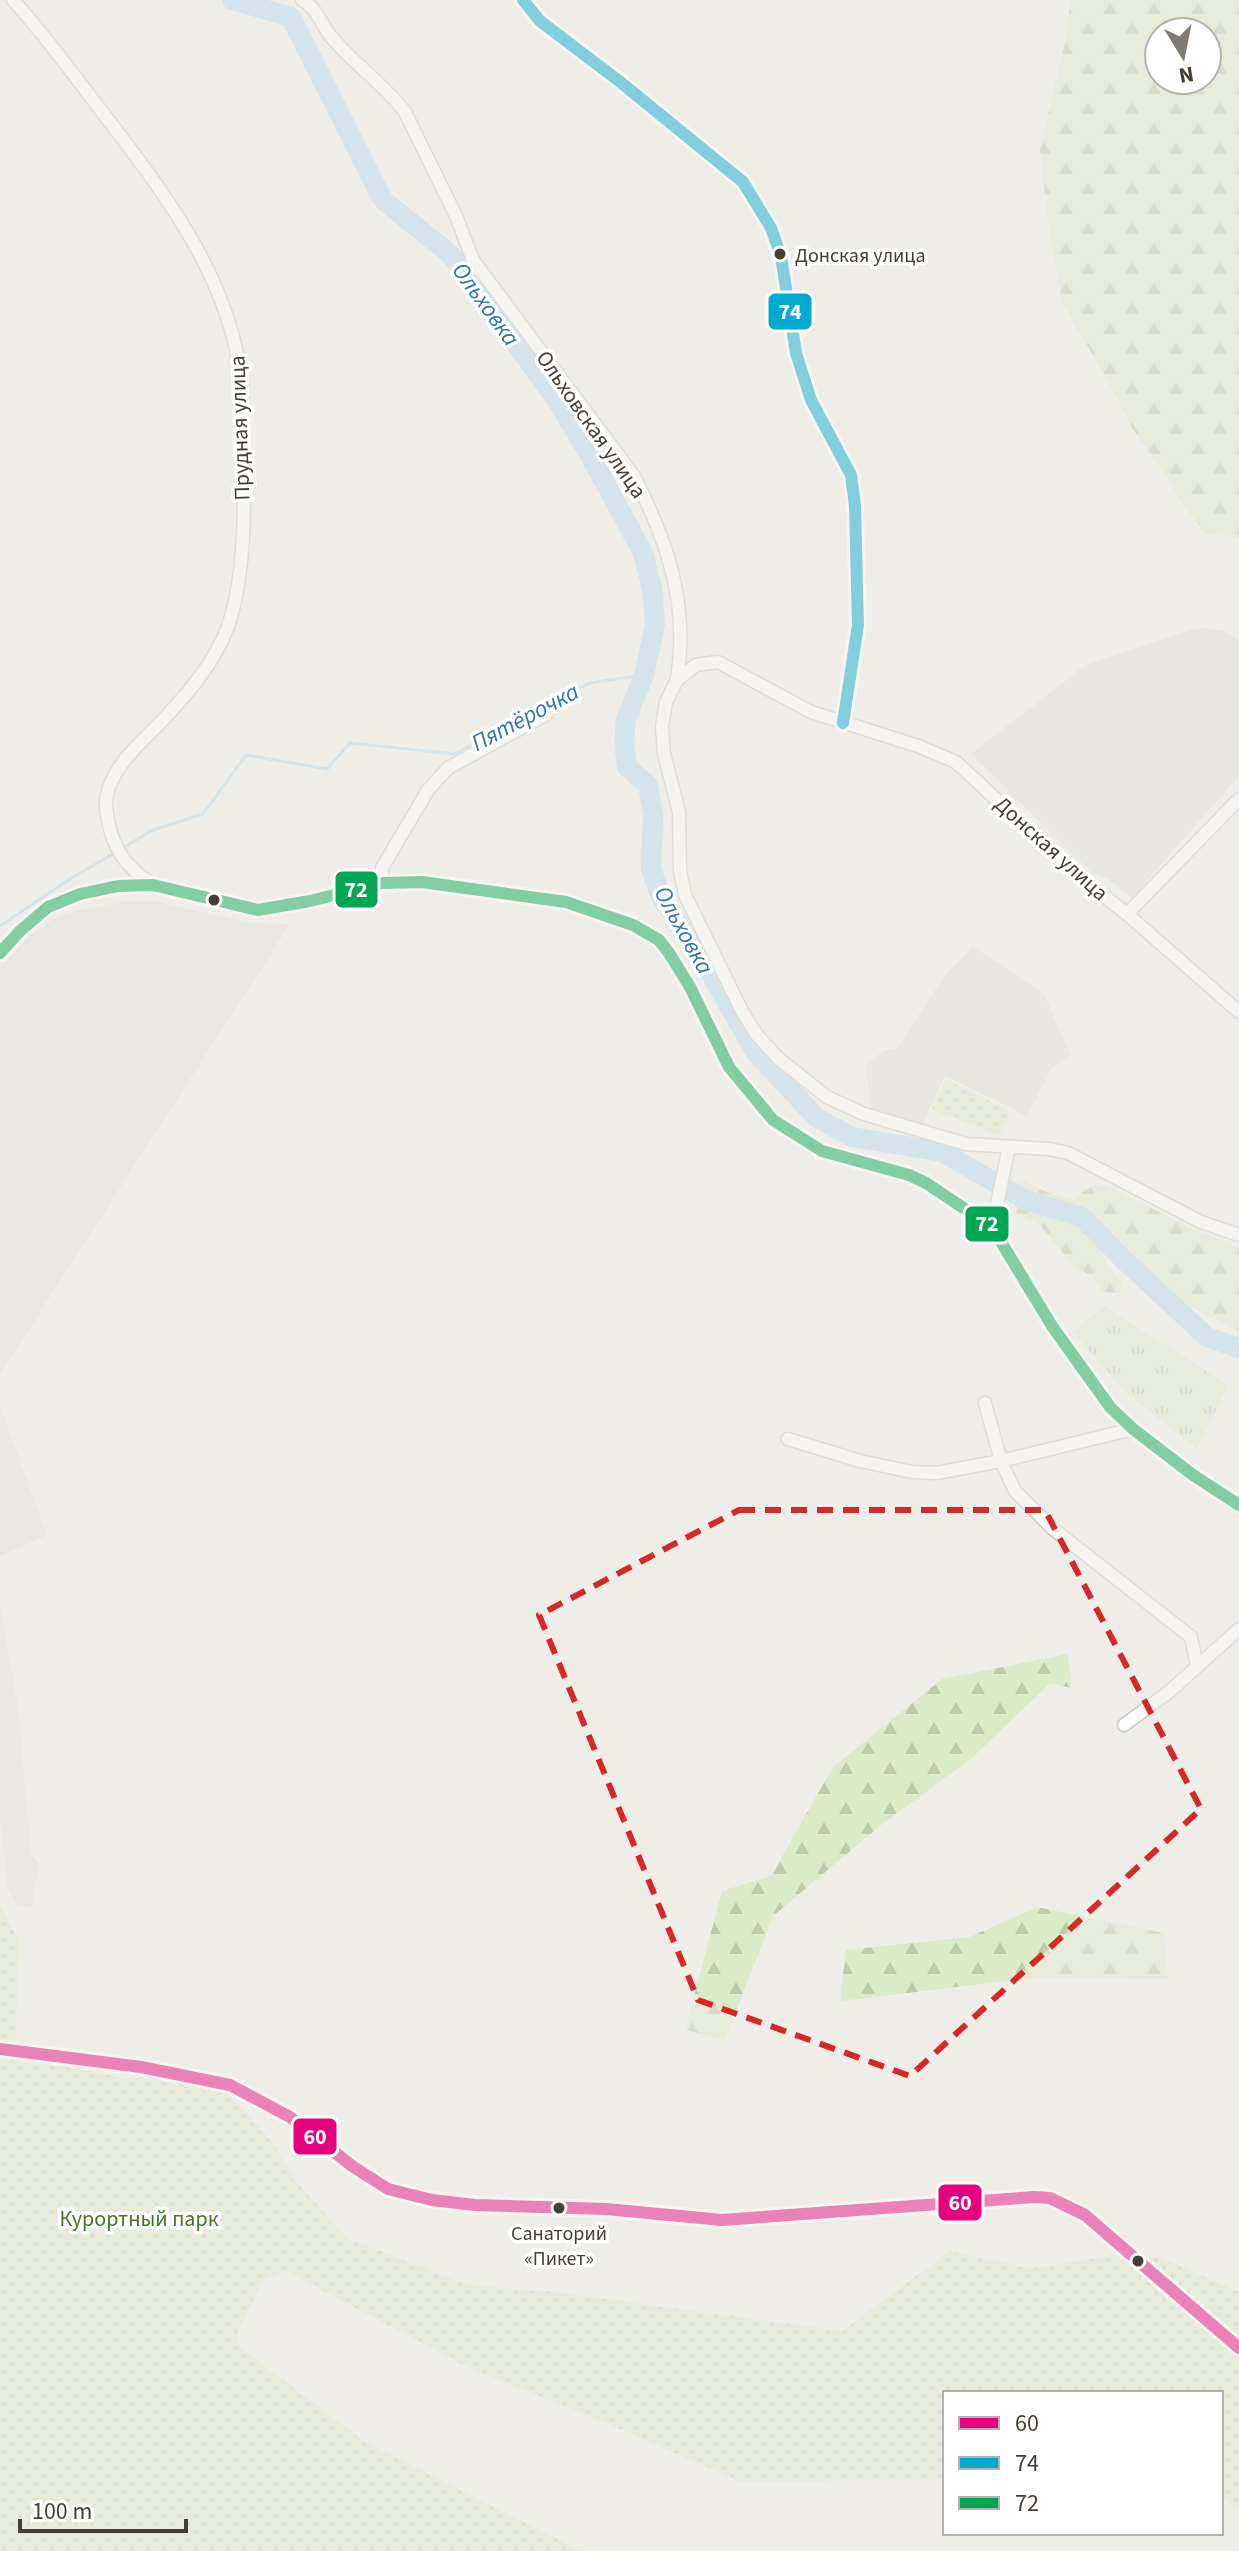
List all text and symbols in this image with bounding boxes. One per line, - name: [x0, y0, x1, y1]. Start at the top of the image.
- north arrow: [1143, 16, 1223, 96]
- text: N: [1176, 58, 1196, 92]
- place label: Донская улица: [795, 242, 926, 270]
- marker: Донская улица: [772, 246, 788, 262]
- water label: Ольховка: [443, 255, 528, 354]
- line badge: 74: [767, 292, 813, 331]
- text: 74: [778, 296, 802, 328]
- street label: Ольховская улица: [528, 344, 654, 505]
- street label: Прудная улица: [221, 355, 259, 501]
- water label: Пятёрочка: [465, 674, 586, 761]
- street label: Донская улица: [987, 789, 1115, 909]
- line badge: 72: [334, 870, 379, 909]
- text: 72: [344, 874, 368, 906]
- water label: Ольховка: [645, 880, 722, 981]
- unlabelled marker: [206, 892, 222, 908]
- line badge: 72: [964, 1205, 1010, 1243]
- text: 72: [975, 1208, 999, 1240]
- line badge: 60: [292, 2117, 338, 2156]
- text: 60: [303, 2121, 327, 2153]
- line badge: 60: [937, 2183, 983, 2222]
- text: 60: [948, 2187, 972, 2219]
- marker: Санаторий «Пикет»: [551, 2200, 567, 2216]
- park label: Курортный парк: [59, 2203, 219, 2235]
- place label: Санаторий «Пикет»: [511, 2220, 607, 2273]
- unlabelled marker: [1130, 2253, 1146, 2269]
- legend: [943, 2391, 1223, 2535]
- text: 60: [1015, 2406, 1039, 2441]
- text: 74: [1015, 2446, 1039, 2481]
- scale bar: [20, 2483, 186, 2533]
- text: 72: [1015, 2486, 1039, 2521]
- text: 100 m: [32, 2494, 92, 2529]

